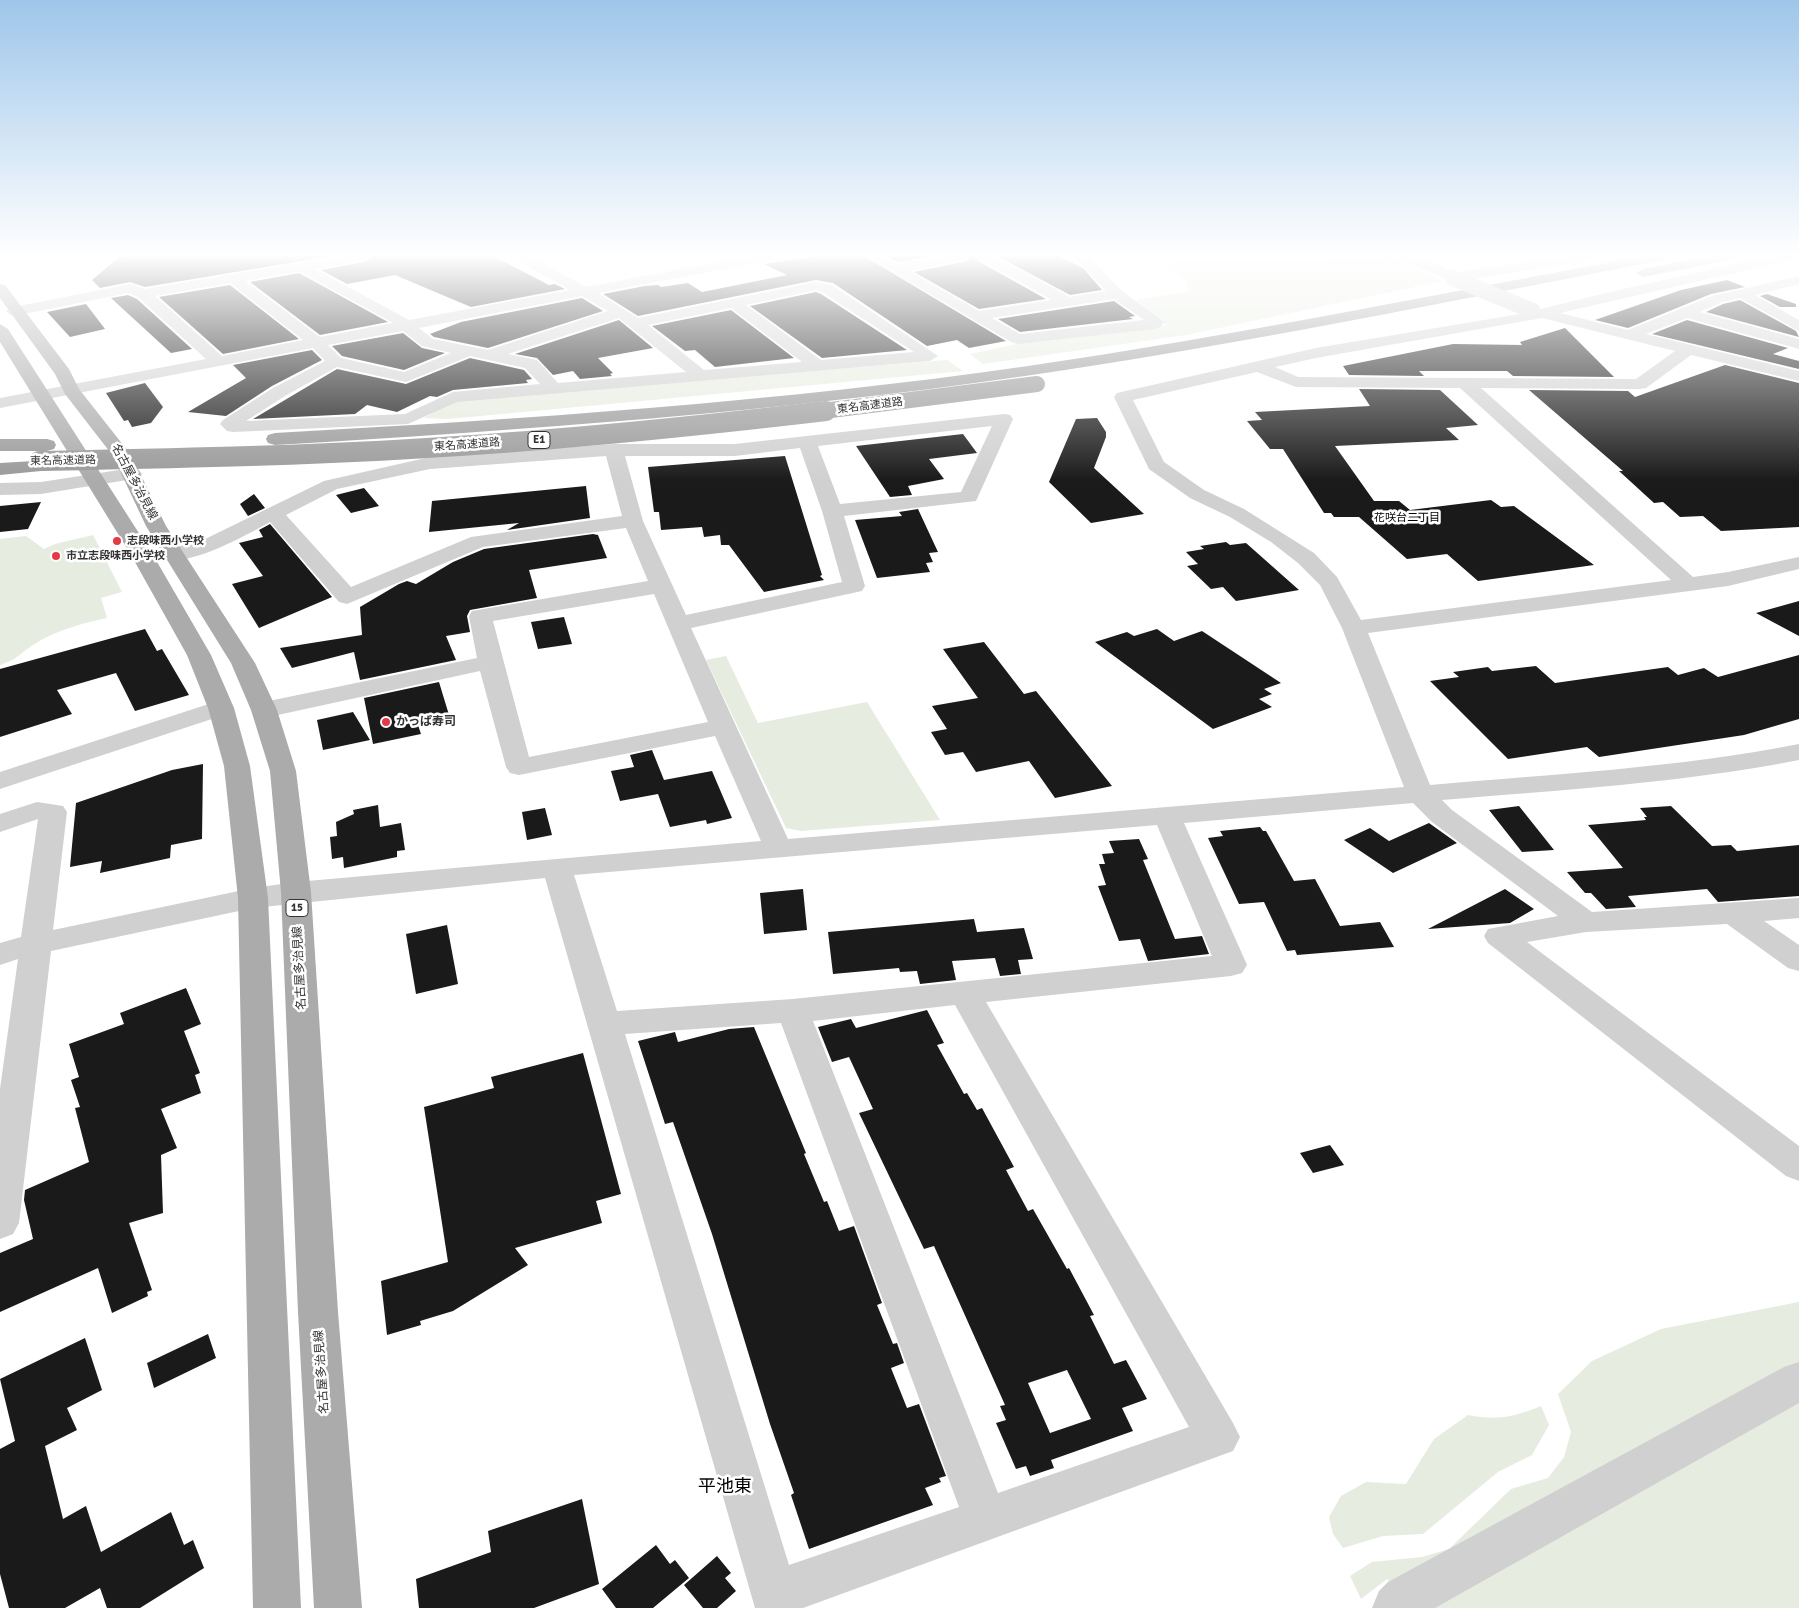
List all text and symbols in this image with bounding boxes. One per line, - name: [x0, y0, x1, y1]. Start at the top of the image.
- street label: 東名高速道路: [836, 395, 904, 417]
- road number: E1: [528, 432, 550, 448]
- street label: 東名高速道路: [434, 436, 500, 454]
- street label: 名古屋多治見線: [108, 442, 160, 522]
- street label: 東名高速道路: [30, 454, 96, 468]
- district label: 花咲台二丁目: [1374, 511, 1440, 525]
- place label: 志段味西小学校: [127, 534, 204, 548]
- marker: 志段味西小学校: [111, 535, 123, 547]
- place label: 市立志段味西小学校: [66, 549, 165, 563]
- marker: 市立志段味西小学校: [50, 550, 62, 562]
- place label: かっぱ寿司: [396, 715, 456, 729]
- marker: かっぱ寿司: [380, 716, 392, 728]
- road number: 15: [286, 900, 308, 916]
- street label: 名古屋多治見線: [291, 926, 309, 1010]
- street label: 名古屋多治見線: [312, 1330, 332, 1414]
- district label: 平池東: [698, 1476, 752, 1498]

